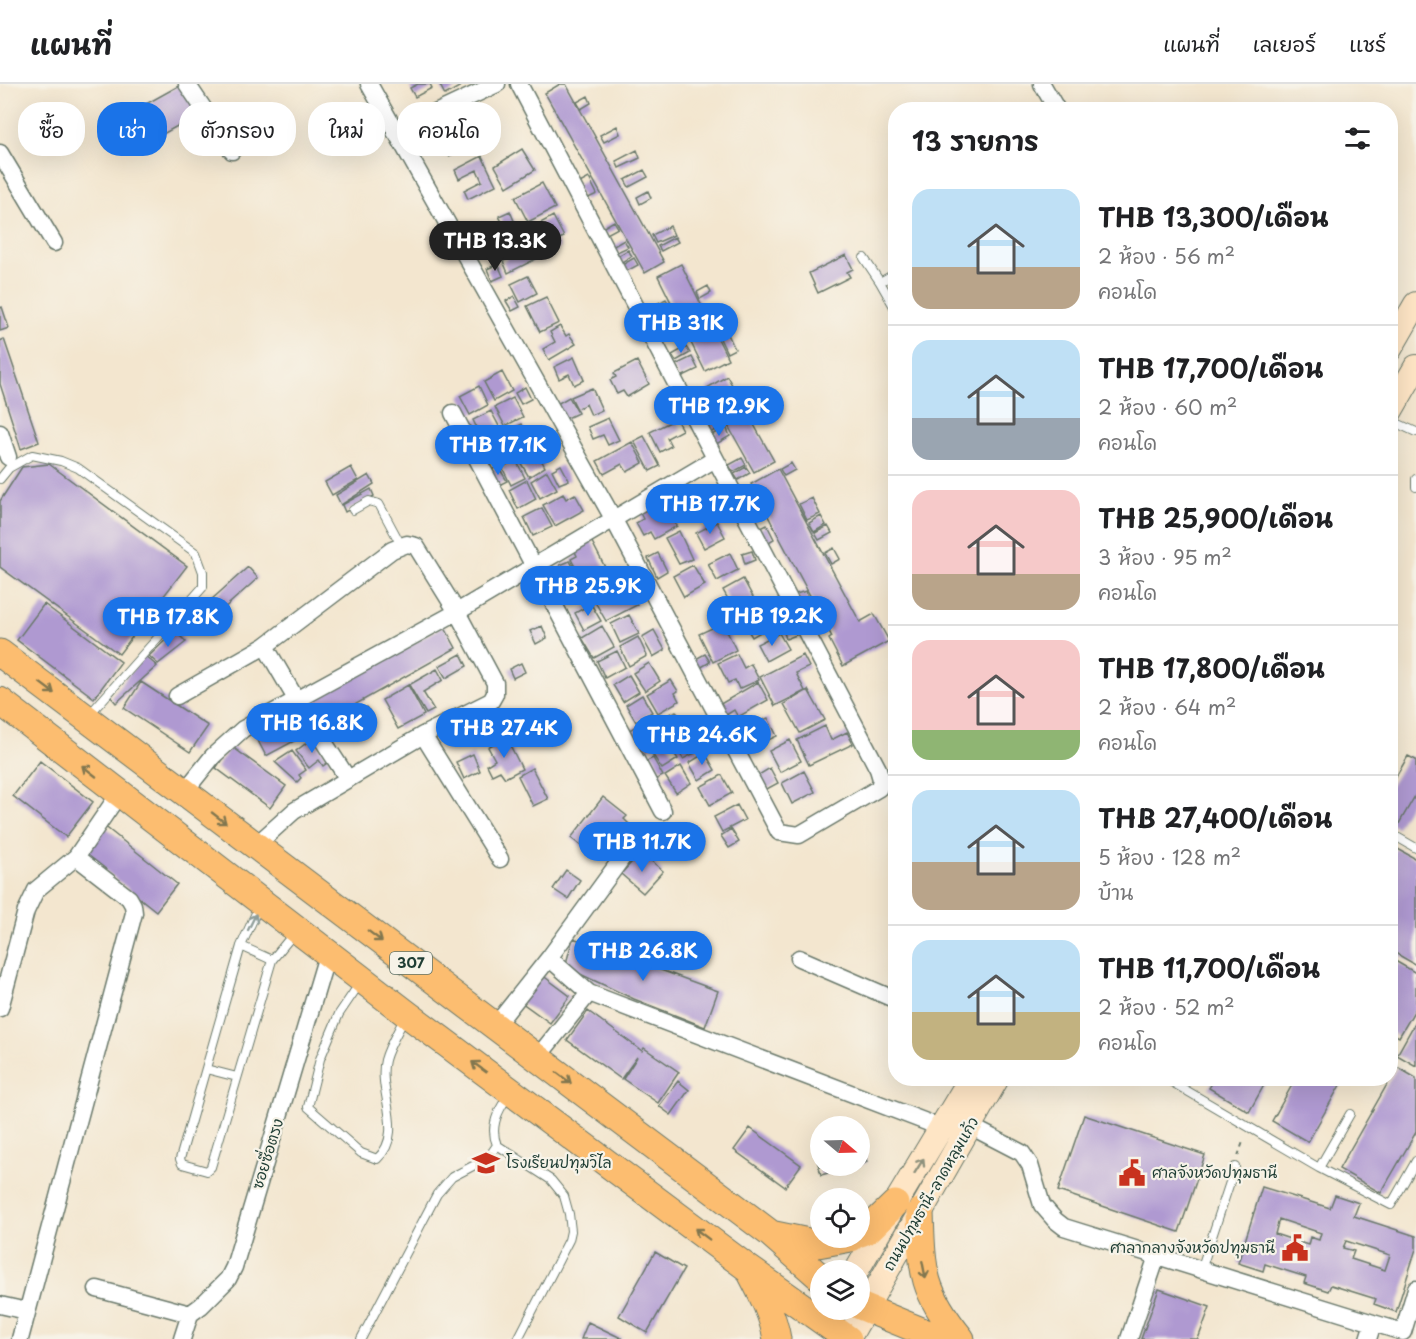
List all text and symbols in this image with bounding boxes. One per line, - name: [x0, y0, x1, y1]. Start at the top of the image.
- text: แผนที่: [30, 22, 112, 65]
- text: แผนที่: [1163, 27, 1220, 59]
- text: เลเยอร์: [1253, 27, 1316, 59]
- text: แชร์: [1349, 27, 1386, 59]
- chip: ซื้อ: [18, 102, 85, 156]
- chip: เช่า: [97, 102, 167, 156]
- chip: ตัวกรอง: [179, 102, 296, 156]
- chip: ใหม่: [308, 102, 385, 156]
- chip: คอนโด: [397, 102, 501, 156]
- text: 13 รายการ: [912, 121, 1039, 160]
- icon: filters: [1341, 122, 1374, 155]
- text: THB 13,300/เดือน: [1098, 197, 1329, 236]
- icon: home: [960, 213, 1032, 285]
- pin: THB 13.3K: [426, 221, 564, 272]
- text: THB 13.3K: [443, 225, 547, 255]
- text: 2 ห้อง · 56 m²: [1098, 241, 1235, 271]
- text: คอนโด: [1098, 276, 1157, 306]
- pin: THB 31K: [626, 303, 736, 354]
- text: THB 31K: [638, 307, 724, 337]
- text: THB 17,700/เดือน: [1098, 348, 1323, 387]
- icon: home: [960, 364, 1032, 436]
- pin: THB 12.9K: [650, 386, 788, 437]
- text: THB 12.9K: [668, 390, 770, 420]
- text: 2 ห้อง · 60 m²: [1098, 392, 1237, 422]
- pin: THB 17.1K: [429, 425, 567, 476]
- text: คอนโด: [1098, 427, 1157, 457]
- text: THB 17.1K: [449, 429, 547, 459]
- pin: THB 17.7K: [641, 484, 779, 535]
- text: THB 17.7K: [660, 488, 761, 518]
- text: THB 25,900/เดือน: [1098, 498, 1333, 537]
- icon: home: [960, 514, 1032, 586]
- text: 3 ห้อง · 95 m²: [1098, 542, 1232, 572]
- pin: THB 25.9K: [519, 566, 657, 617]
- text: THB 25.9K: [534, 570, 642, 600]
- text: คอนโด: [1098, 577, 1157, 607]
- pin: THB 19.2K: [703, 596, 841, 647]
- pin: THB 17.8K: [99, 597, 237, 648]
- text: THB 19.2K: [721, 600, 823, 630]
- text: THB 17.8K: [117, 601, 219, 631]
- text: THB 17,800/เดือน: [1098, 648, 1325, 687]
- icon: home: [960, 664, 1032, 736]
- one-way arrow: [38, 682, 54, 694]
- text: 2 ห้อง · 64 m²: [1098, 692, 1236, 722]
- pin: THB 16.8K: [243, 703, 381, 754]
- text: THB 16.8K: [260, 707, 364, 737]
- pin: THB 27.4K: [435, 708, 573, 759]
- text: THB 27.4K: [450, 712, 558, 742]
- pin: THB 24.6K: [633, 715, 771, 766]
- text: THB 24.6K: [647, 719, 757, 749]
- text: คอนโด: [1098, 727, 1157, 757]
- one-way arrow: [82, 765, 98, 778]
- text: THB 27,400/เดือน: [1098, 798, 1332, 837]
- one-way arrow: [211, 812, 227, 824]
- icon: home: [960, 814, 1032, 886]
- pin: THB 11.7K: [573, 822, 711, 873]
- text: THB 11.7K: [593, 826, 691, 856]
- text: 5 ห้อง · 128 m²: [1098, 842, 1241, 872]
- text: บ้าน: [1098, 877, 1133, 907]
- one-way arrow: [247, 913, 259, 931]
- one-way arrow: [366, 930, 382, 942]
- pin: THB 26.8K: [574, 931, 712, 982]
- text: THB 26.8K: [588, 935, 698, 965]
- text: THB 11,700/เดือน: [1098, 948, 1320, 987]
- road number: 307: [390, 952, 432, 974]
- icon: home: [960, 964, 1032, 1036]
- text: 2 ห้อง · 52 m²: [1098, 992, 1235, 1022]
- text: คอนโด: [1098, 1027, 1157, 1057]
- one-way arrow: [471, 1060, 487, 1073]
- one-way arrow: [556, 1072, 572, 1085]
- street label: ถนนปทุมธานี-ลาดหลุมแก้ว: [876, 1112, 984, 1275]
- street label: ซอยซื่อตรง: [244, 1115, 288, 1192]
- north arrow: [810, 1116, 870, 1176]
- map controls: [810, 1116, 870, 1320]
- school or university icon: โรงเรียนปทุมวิไล: [471, 1148, 501, 1178]
- place label: โรงเรียนปทุมวิไล: [506, 1150, 611, 1174]
- one-way arrow: [913, 1158, 925, 1175]
- public building icon: ศาลจังหวัดปทุมธานี: [1117, 1158, 1147, 1188]
- place label: ศาลจังหวัดปทุมธานี: [1152, 1160, 1277, 1184]
- button: locate: [810, 1188, 870, 1248]
- one-way arrow: [695, 1227, 711, 1240]
- public building icon: ศาลากลางจังหวัดปทุมธานี: [1280, 1233, 1310, 1263]
- place label: ศาลากลางจังหวัดปทุมธานี: [1110, 1235, 1275, 1259]
- button: layers: [810, 1260, 870, 1320]
- one-way arrow: [919, 1260, 930, 1280]

